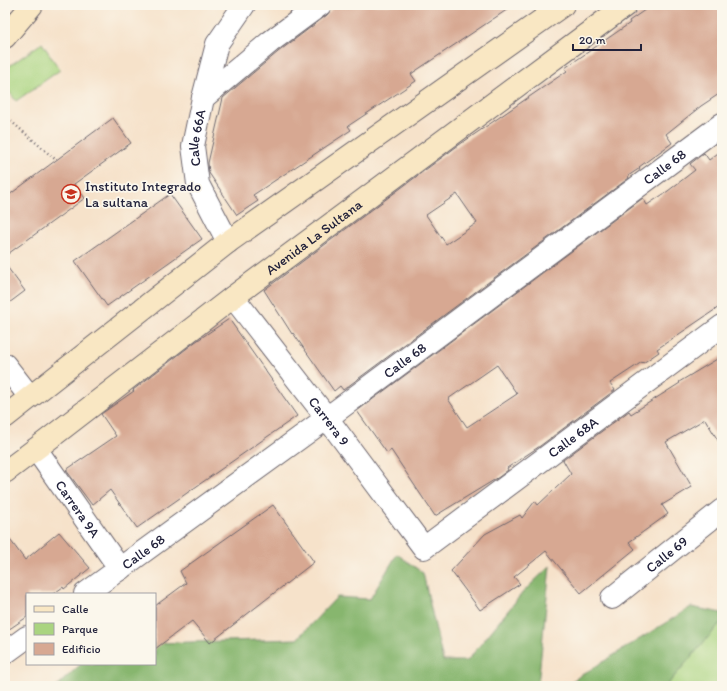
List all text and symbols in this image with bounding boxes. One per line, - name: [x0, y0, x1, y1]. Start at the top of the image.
- scale bar: [573, 26, 641, 52]
- text: 20 m: [579, 33, 606, 47]
- street label: Calle 66A: [185, 108, 209, 167]
- street label: Calle 68: [640, 145, 690, 189]
- place label: Instituto Integrado La sultana: [85, 178, 201, 211]
- school or university icon: Instituto Integrado La sultana: [60, 183, 82, 205]
- street label: Avenida La Sultana: [262, 196, 366, 279]
- street label: Calle 68: [380, 339, 430, 382]
- street label: Carrera 9: [305, 394, 353, 449]
- street label: Calle 68A: [545, 413, 602, 462]
- street label: Carrera 9A: [52, 477, 103, 541]
- street label: Calle 68: [119, 531, 169, 573]
- street label: Calle 69: [643, 533, 691, 577]
- legend: [26, 593, 156, 665]
- text: Calle: [62, 602, 89, 616]
- text: Parque: [62, 622, 98, 636]
- text: Edificio: [62, 642, 101, 656]

